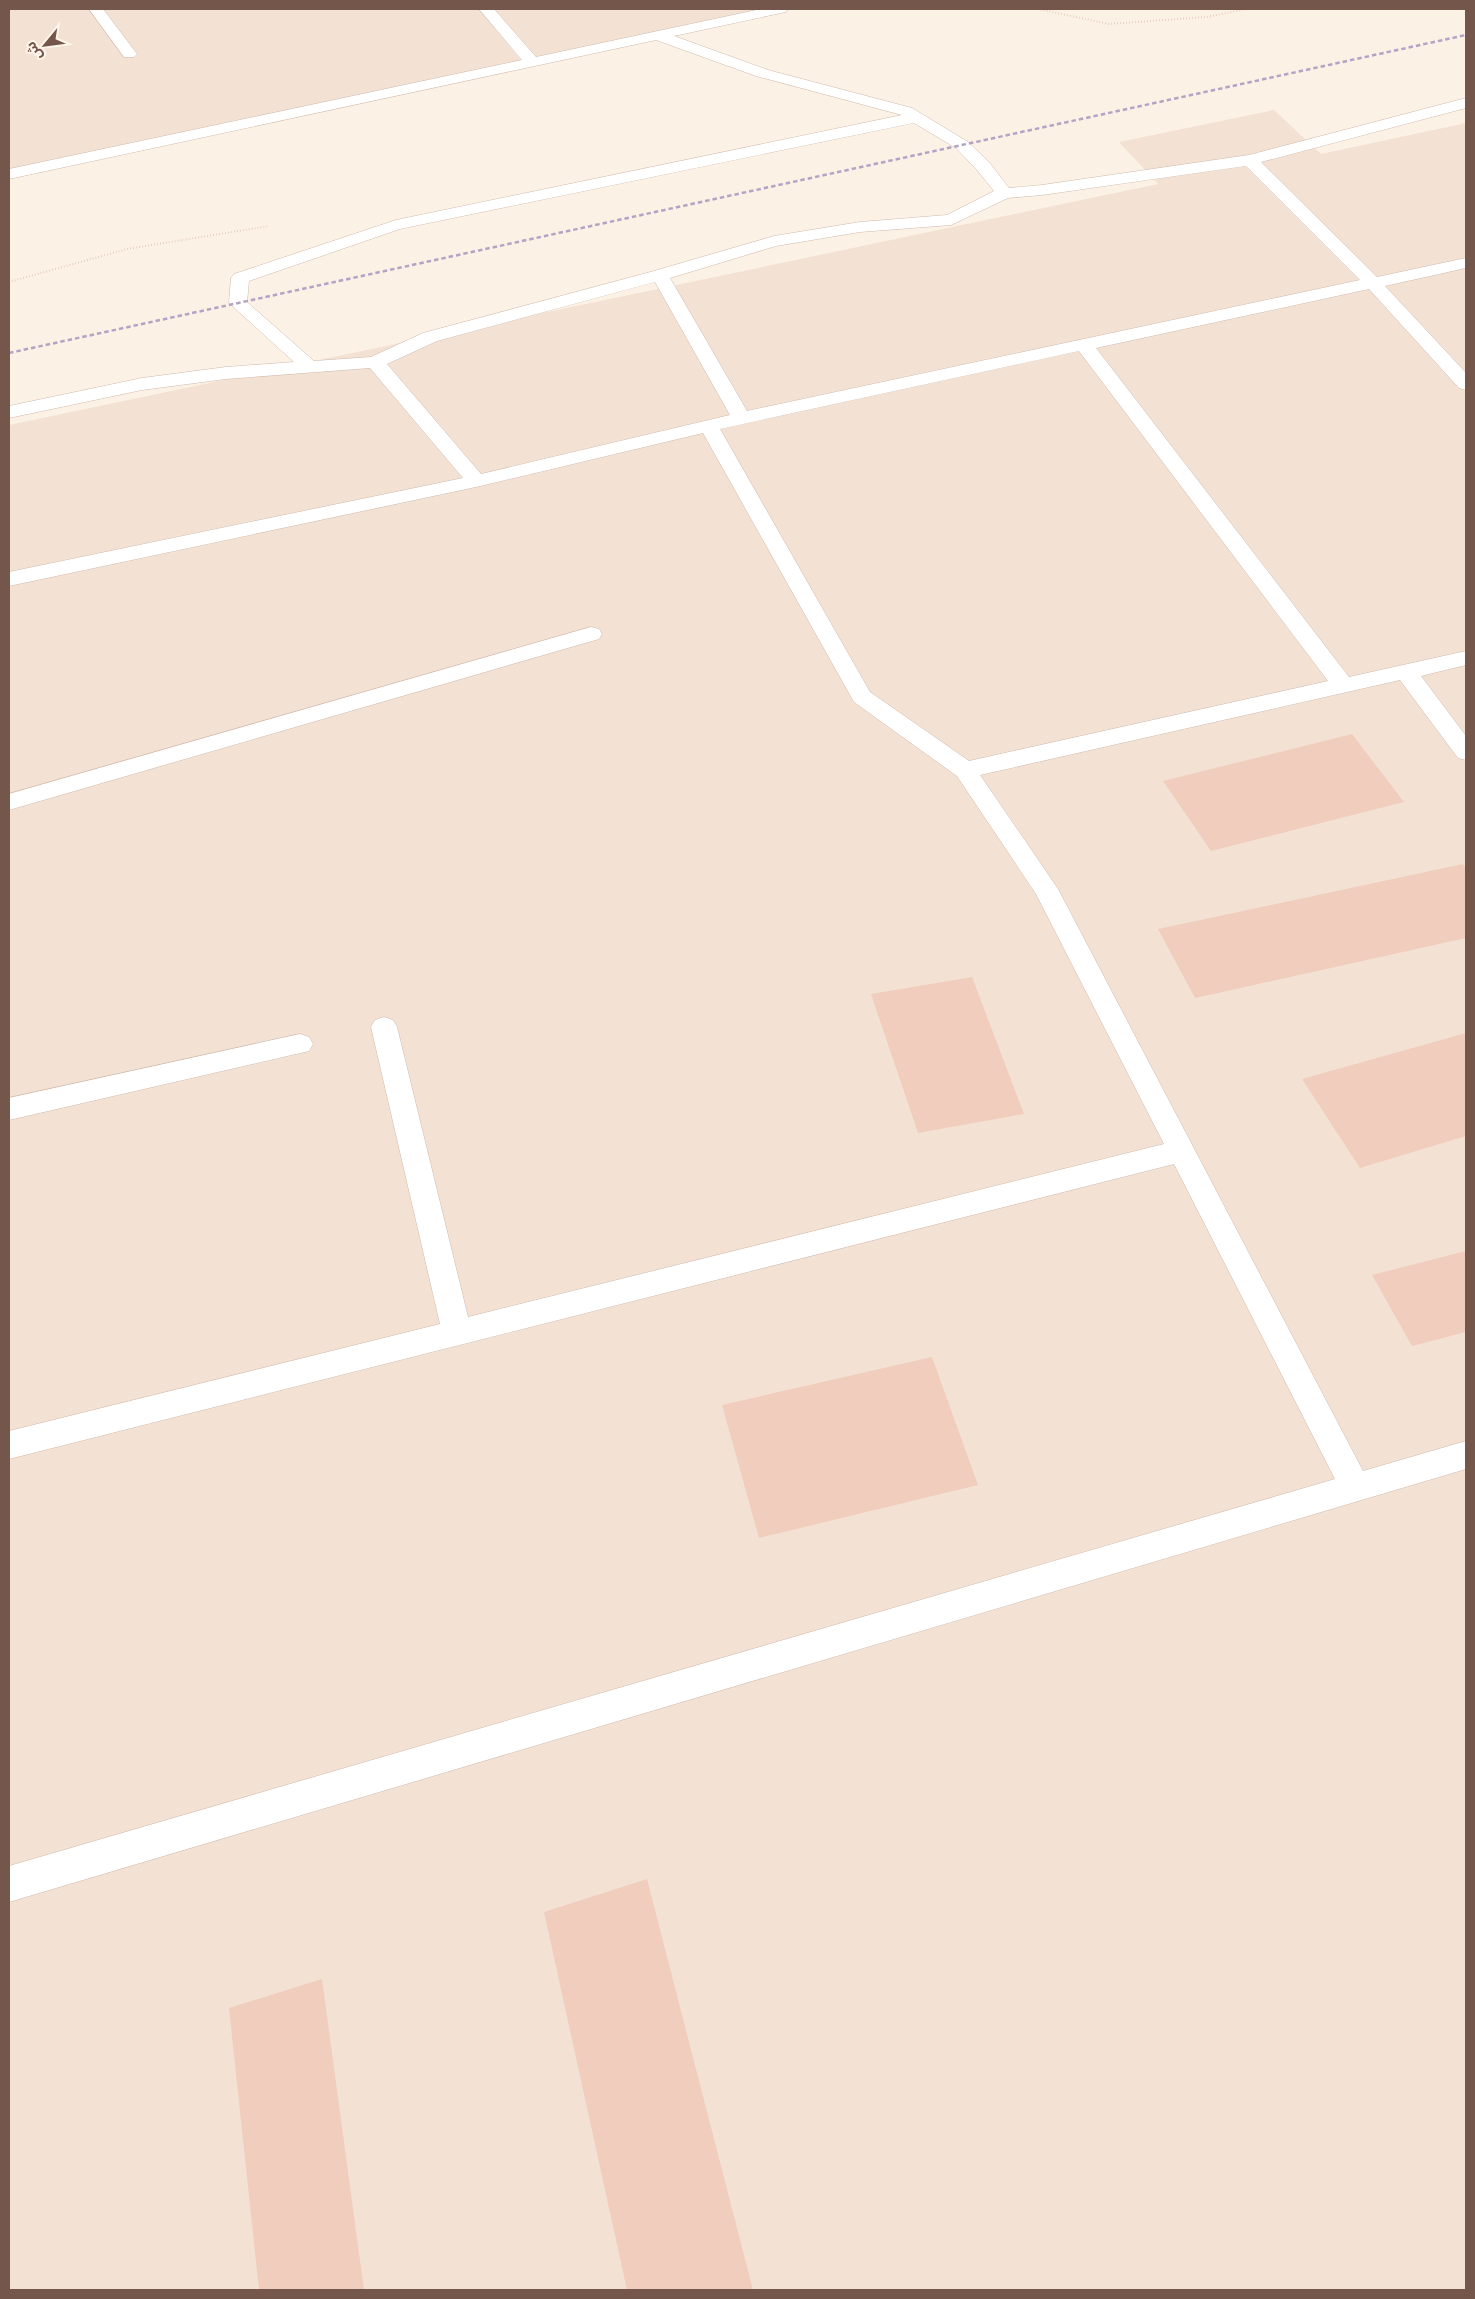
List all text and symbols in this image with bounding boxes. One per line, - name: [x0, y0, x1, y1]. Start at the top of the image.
- north arrow: [20, 20, 70, 70]
- text: ش: [20, 39, 46, 65]

